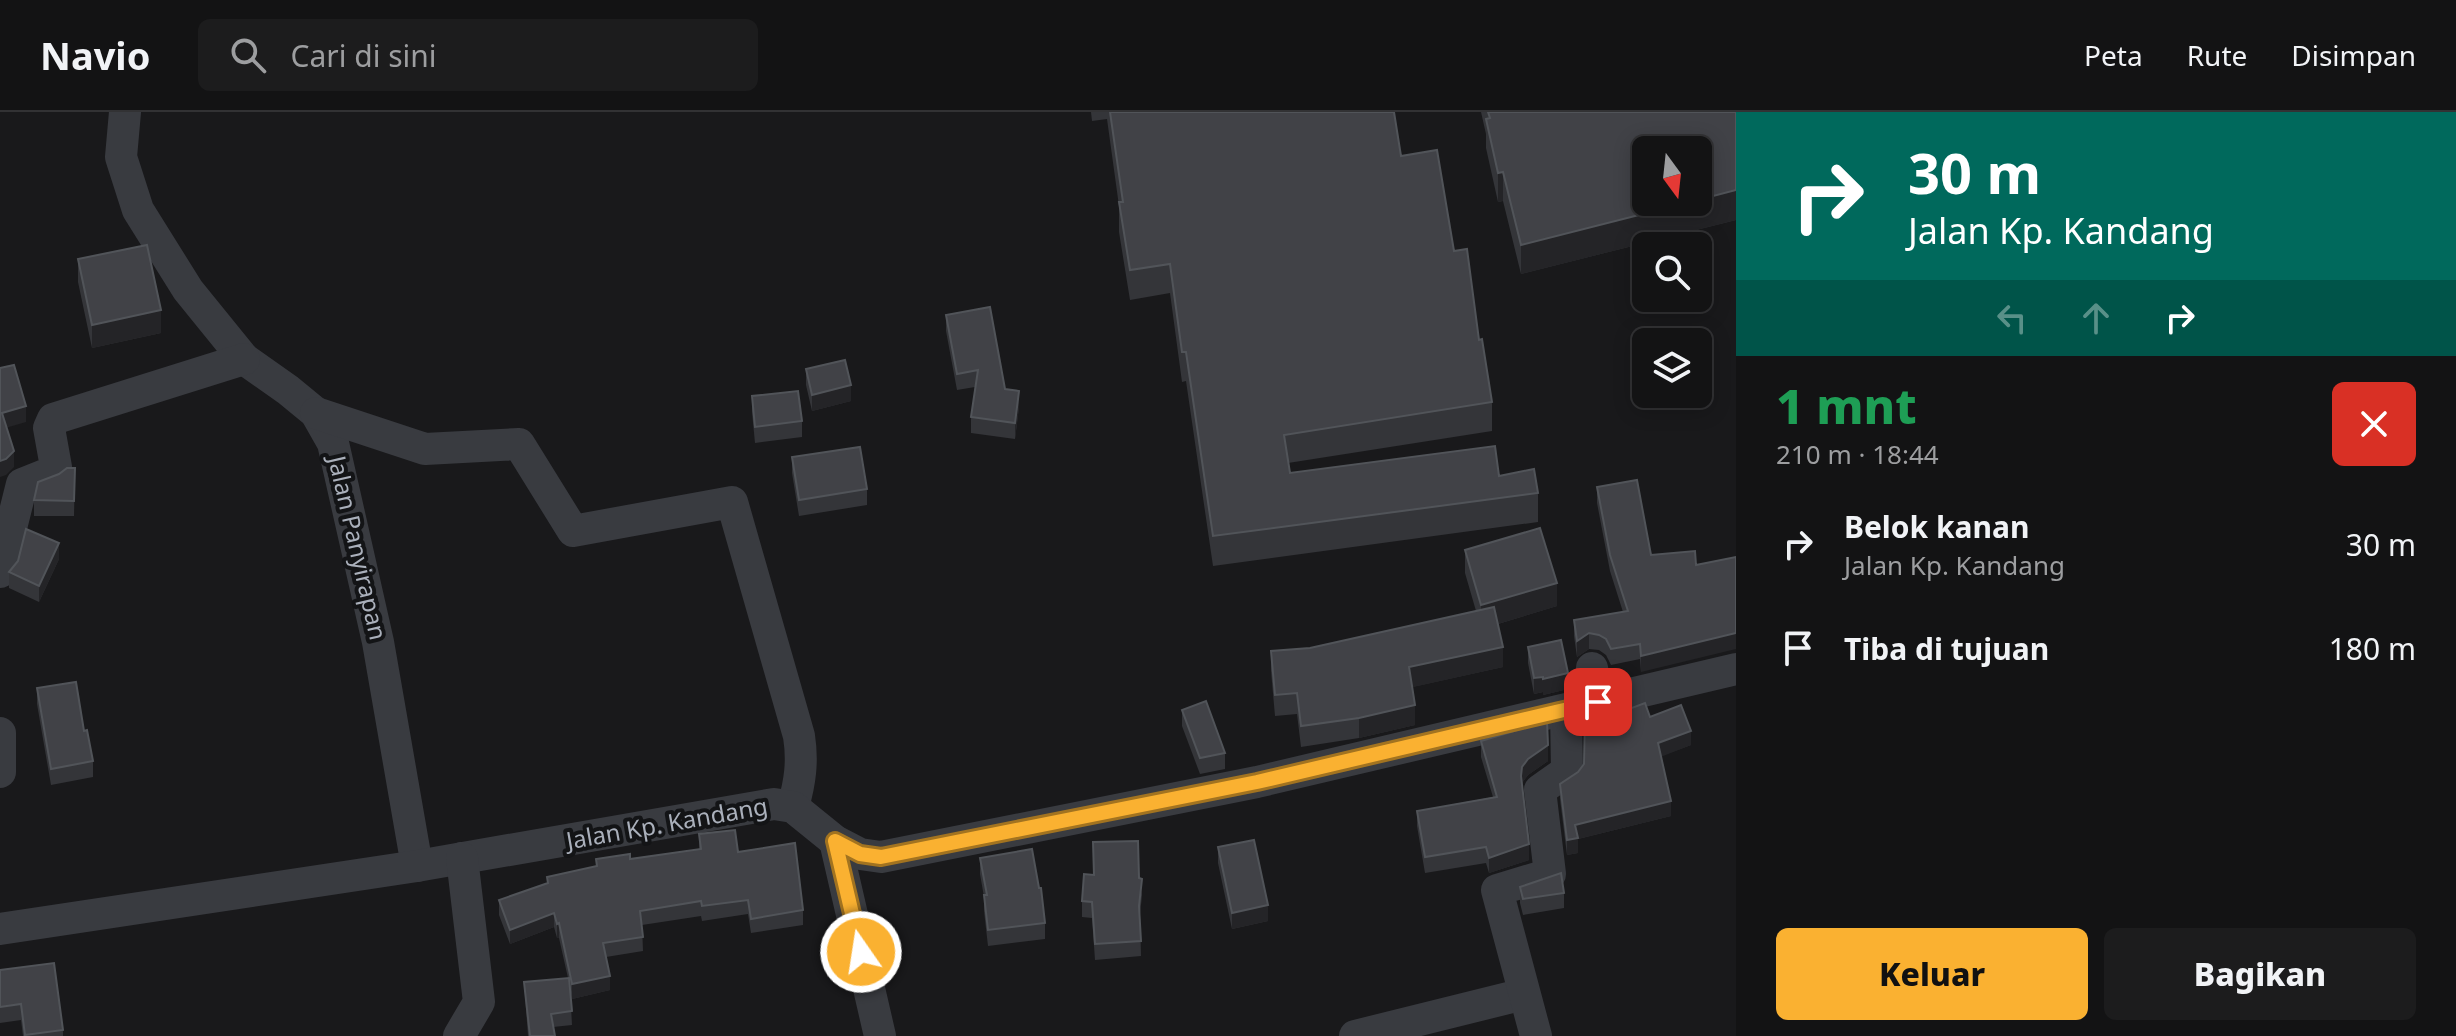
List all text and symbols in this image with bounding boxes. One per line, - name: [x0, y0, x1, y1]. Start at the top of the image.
- search box: [198, 19, 758, 91]
- text: Navio: [40, 29, 150, 81]
- icon: search: [226, 33, 270, 77]
- text: Cari di sini: [290, 35, 437, 76]
- text: Peta: [2084, 36, 2143, 74]
- text: Rute: [2187, 36, 2247, 74]
- text: Disimpan: [2291, 36, 2416, 74]
- text: 30 m: [1908, 134, 2041, 210]
- north arrow: [1632, 136, 1712, 216]
- map controls: [1632, 136, 1712, 408]
- icon: right: [1776, 144, 1880, 248]
- text: Jalan Kp. Kandang: [1908, 206, 2214, 255]
- button: search: [1632, 232, 1712, 312]
- icon: left: [1990, 296, 2034, 340]
- icon: ahead: [2074, 296, 2118, 340]
- icon: right: [2158, 296, 2202, 340]
- button: layers: [1632, 328, 1712, 408]
- text: 1 mnt: [1776, 373, 1917, 438]
- button: close: [2332, 382, 2416, 466]
- text: 210 m · 18:44: [1776, 436, 1939, 472]
- street label: Jalan Panyirapan: [321, 450, 396, 643]
- text: Belok kanan: [1844, 506, 2030, 547]
- icon: right: [1776, 522, 1820, 566]
- text: 30 m: [2346, 524, 2416, 565]
- text: Jalan Kp. Kandang: [1844, 547, 2065, 583]
- icon: arrive: [1776, 626, 1820, 670]
- text: Tiba di tujuan: [1844, 628, 2049, 669]
- text: 180 m: [2329, 628, 2416, 669]
- pin: [1564, 668, 1632, 736]
- icon: arrive: [1576, 680, 1620, 724]
- street label: Jalan Kp. Kandang: [561, 789, 770, 857]
- position arrow: [819, 910, 903, 994]
- button: Keluar: [1776, 928, 2088, 1020]
- button: Bagikan: [2104, 928, 2416, 1020]

